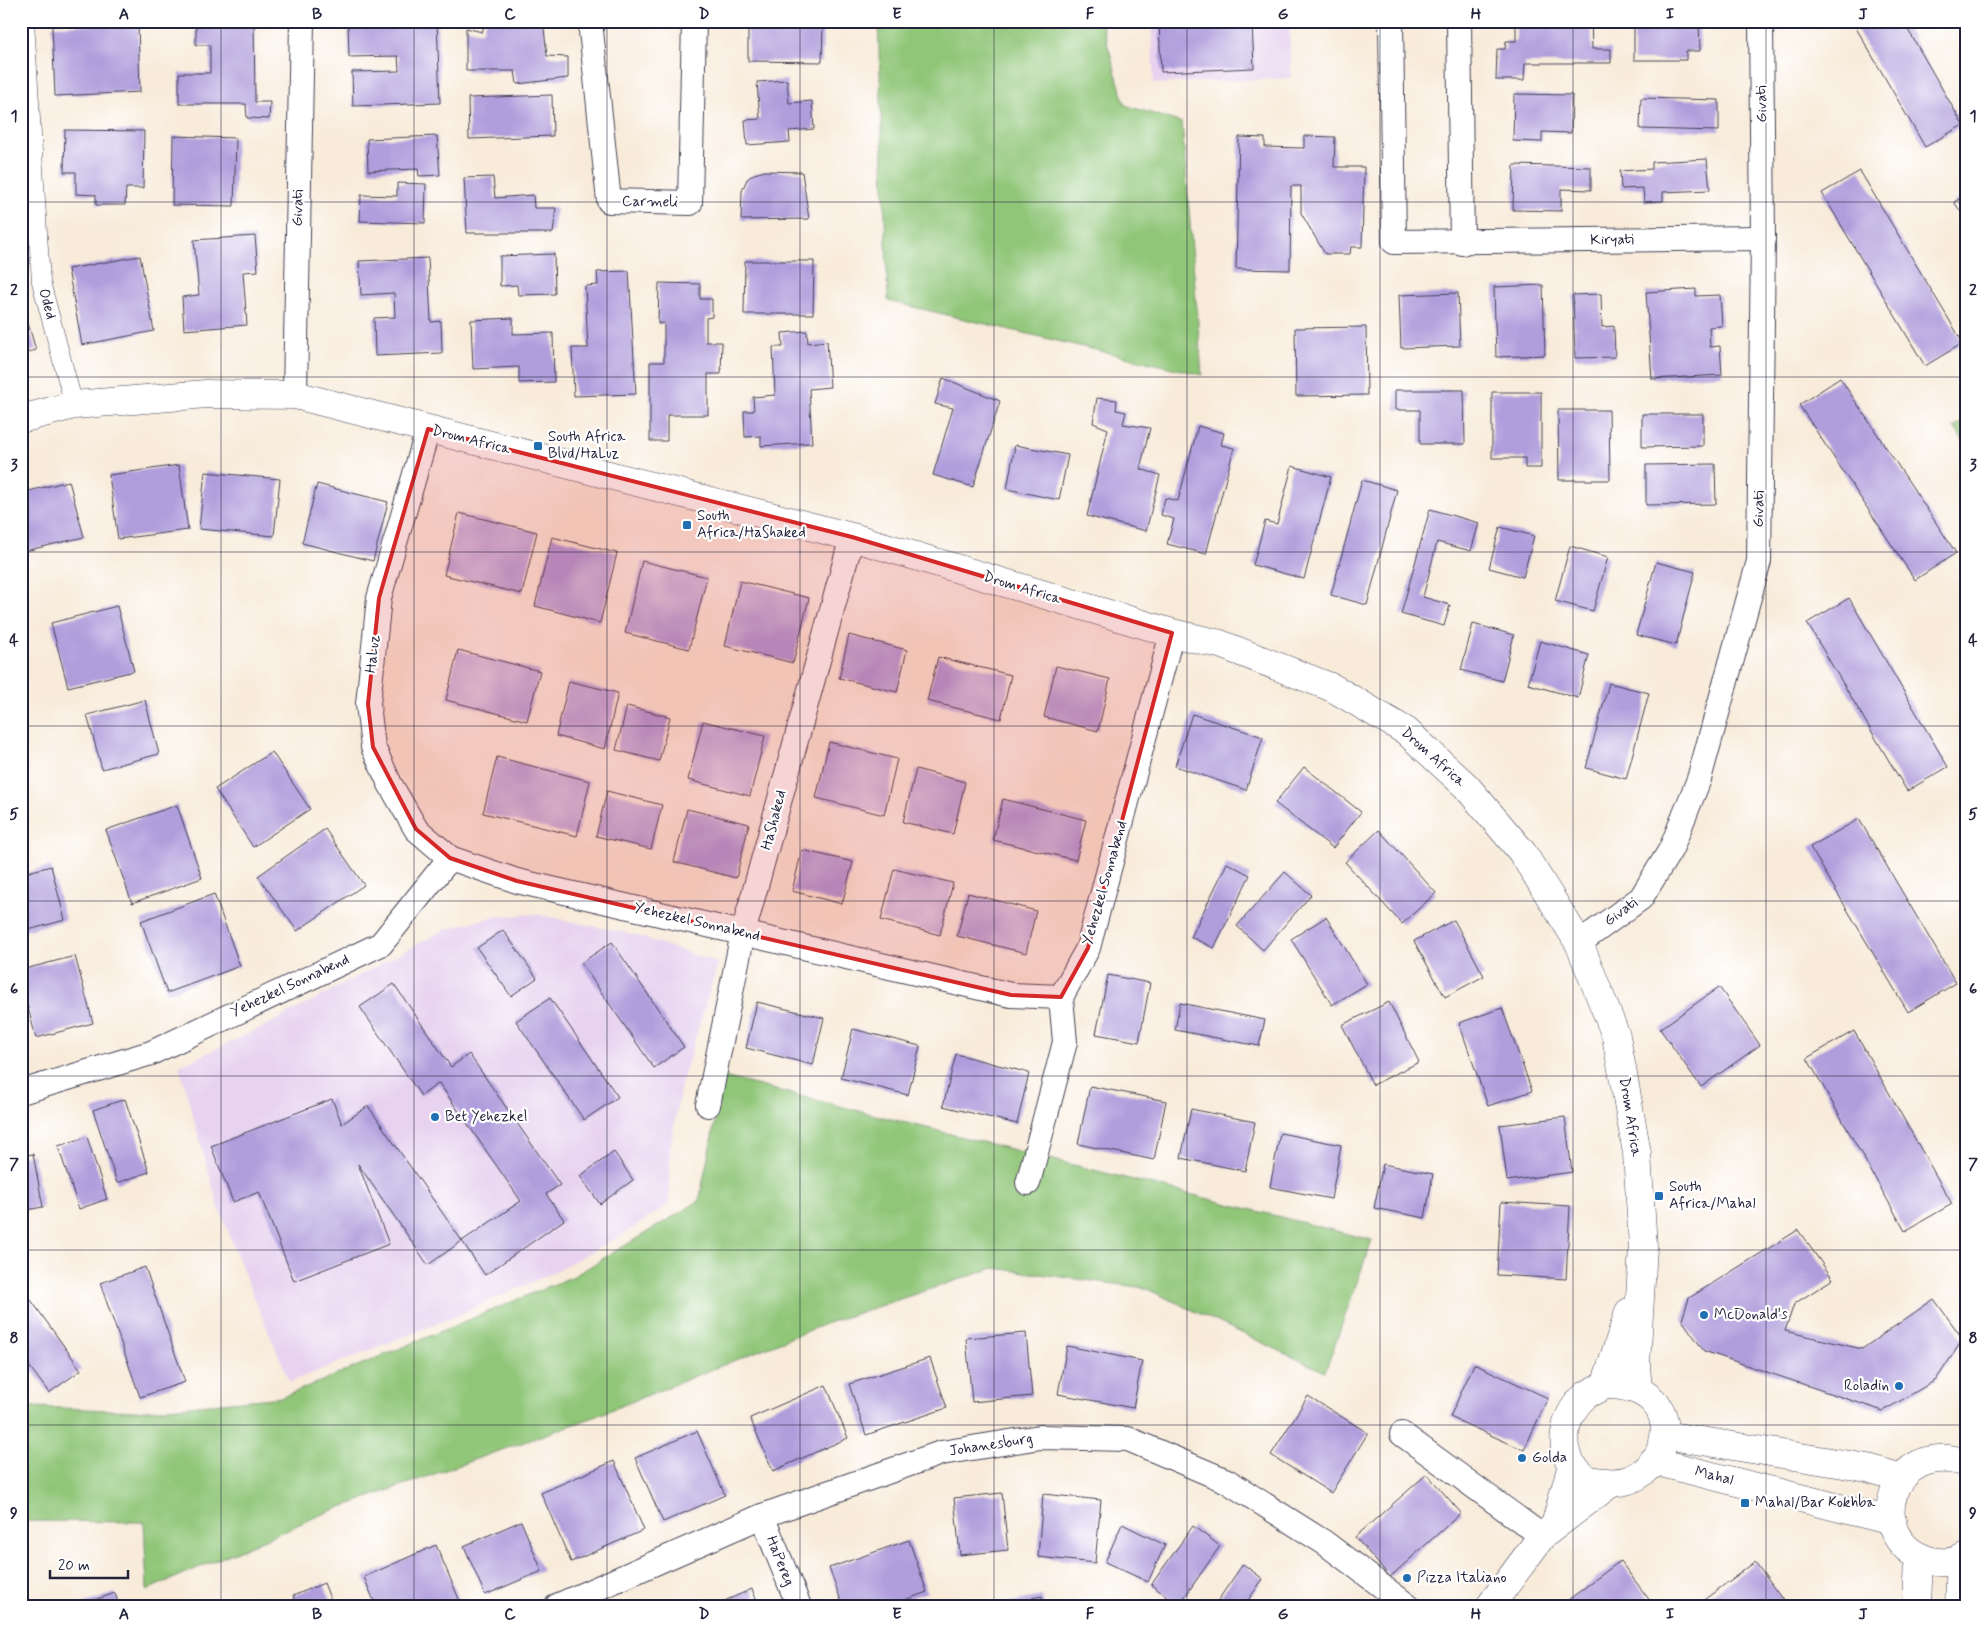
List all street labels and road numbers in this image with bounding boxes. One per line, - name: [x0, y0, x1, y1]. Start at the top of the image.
- street label: Givati: [1752, 85, 1772, 123]
- street label: Givati: [288, 189, 308, 227]
- street label: Carmeli: [622, 192, 679, 212]
- street label: Kiryati: [1590, 230, 1634, 250]
- street label: Oded: [33, 286, 61, 322]
- street label: Drom Africa: [430, 421, 513, 460]
- street label: Givati: [1749, 490, 1769, 528]
- street label: Drom Africa: [981, 567, 1064, 610]
- street label: HaLuz: [361, 634, 385, 674]
- street label: Drom Africa: [1397, 723, 1470, 792]
- street label: HaShaked: [756, 788, 792, 852]
- street label: Yehezkel Sonnabend: [1078, 818, 1132, 948]
- street label: Givati: [1600, 893, 1642, 931]
- street label: Yehezkel Sonnabend: [632, 898, 762, 946]
- street label: Yehezkel Sonnabend: [227, 950, 353, 1022]
- street label: Drom Africa: [1614, 1076, 1646, 1159]
- street label: Johanesburg: [948, 1429, 1034, 1461]
- street label: Mahal: [1693, 1462, 1735, 1490]
- street label: HaPereg: [761, 1533, 799, 1589]

